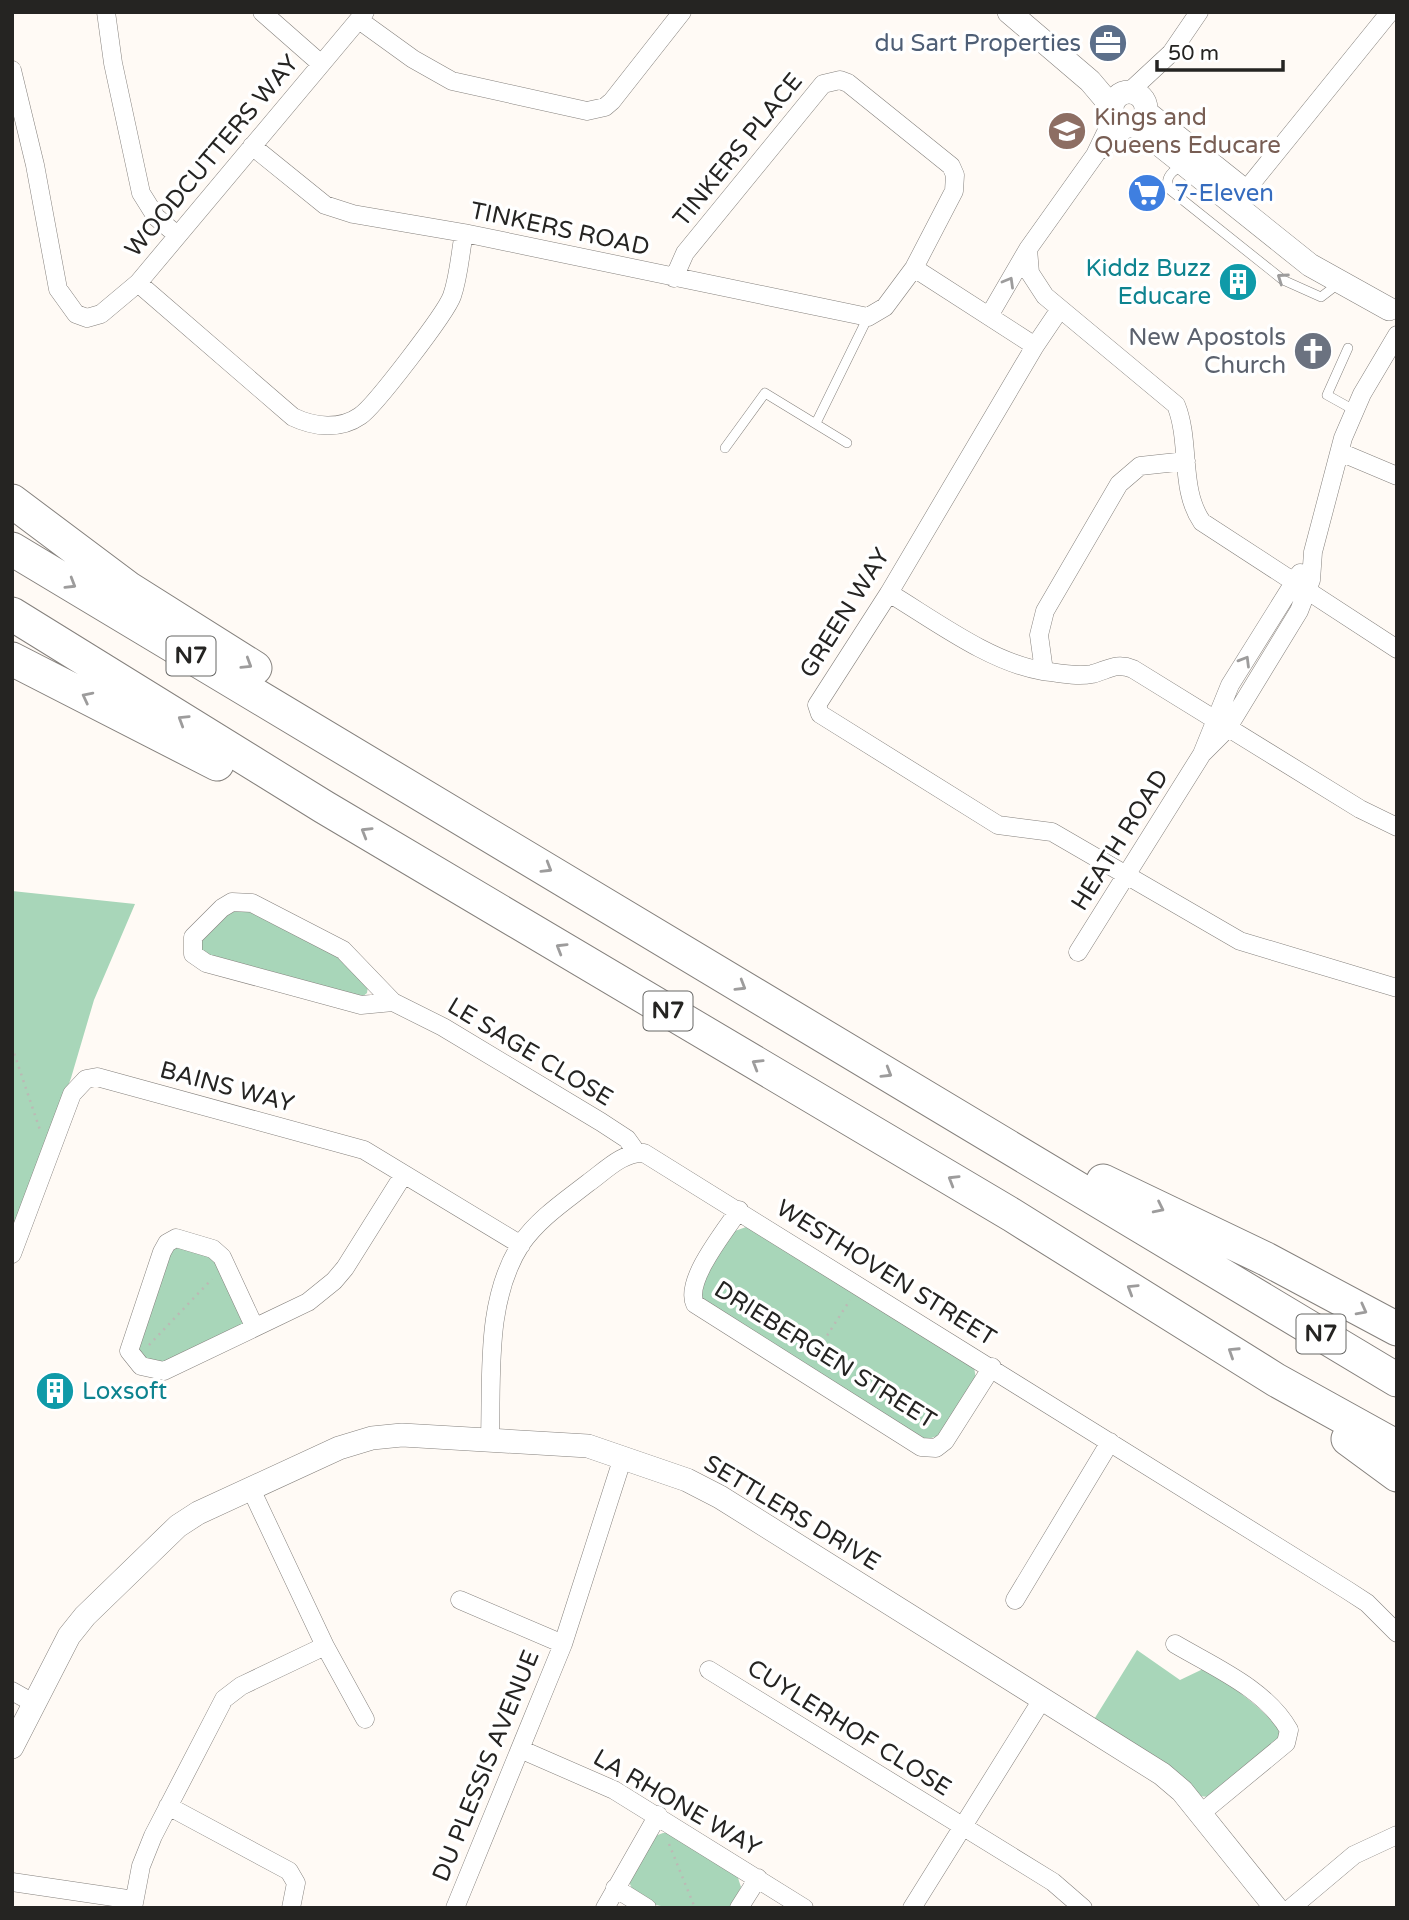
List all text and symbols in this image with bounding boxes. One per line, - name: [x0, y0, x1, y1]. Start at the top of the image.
- office icon: du Sart Properties: [1087, 22, 1129, 64]
- scale bar: [1157, 28, 1283, 72]
- place label: du Sart Properties: [875, 29, 1081, 58]
- text: 50 m: [1168, 41, 1219, 66]
- street label: WOODCUTTERS WAY: [119, 49, 305, 263]
- street label: TINKERS PLACE: [667, 67, 809, 233]
- place label: Kings and Queens Educare: [1094, 103, 1281, 160]
- school or university icon: Kings and Queens Educare: [1046, 110, 1088, 152]
- supermarket icon: 7-Eleven: [1126, 172, 1168, 214]
- place label: 7-Eleven: [1174, 179, 1274, 208]
- street label: TINKERS ROAD: [468, 196, 652, 262]
- place label: Kiddz Buzz Educare: [1085, 254, 1211, 311]
- building icon: Kiddz Buzz Educare: [1217, 261, 1259, 303]
- one-way arrow: [1277, 274, 1290, 286]
- one-way arrow: [1000, 277, 1013, 290]
- place label: New Apostols Church: [1128, 323, 1286, 380]
- church icon: New Apostols Church: [1292, 330, 1334, 372]
- street label: GREEN WAY: [794, 543, 896, 683]
- one-way arrow: [63, 576, 76, 589]
- road number: N7: [166, 636, 216, 676]
- one-way arrow: [240, 655, 253, 668]
- one-way arrow: [1236, 655, 1249, 668]
- one-way arrow: [82, 692, 94, 705]
- one-way arrow: [177, 715, 190, 728]
- street label: HEATH ROAD: [1065, 764, 1175, 916]
- one-way arrow: [360, 827, 373, 840]
- one-way arrow: [539, 860, 552, 873]
- one-way arrow: [556, 943, 569, 956]
- one-way arrow: [734, 977, 747, 990]
- street label: LE SAGE CLOSE: [442, 991, 618, 1113]
- road number: N7: [644, 992, 692, 1030]
- street label: BAINS WAY: [157, 1055, 297, 1119]
- one-way arrow: [752, 1059, 765, 1072]
- one-way arrow: [879, 1065, 892, 1078]
- one-way arrow: [947, 1175, 960, 1188]
- street label: WESTHOVEN STREET: [771, 1193, 1002, 1353]
- one-way arrow: [1152, 1200, 1164, 1214]
- street label: DRIEBERGEN STREET: [709, 1275, 942, 1435]
- one-way arrow: [1126, 1284, 1139, 1297]
- one-way arrow: [1355, 1302, 1367, 1316]
- road number: N7: [1296, 1315, 1346, 1354]
- one-way arrow: [1227, 1347, 1240, 1360]
- building icon: Loxsoft: [34, 1370, 76, 1412]
- place label: Loxsoft: [82, 1377, 167, 1406]
- street label: SETTLERS DRIVE: [699, 1449, 885, 1577]
- street label: DU PLESSIS AVENUE: [426, 1646, 546, 1886]
- street label: CUYLERHOF CLOSE: [742, 1653, 956, 1803]
- street label: LA RHONE WAY: [588, 1743, 766, 1863]

